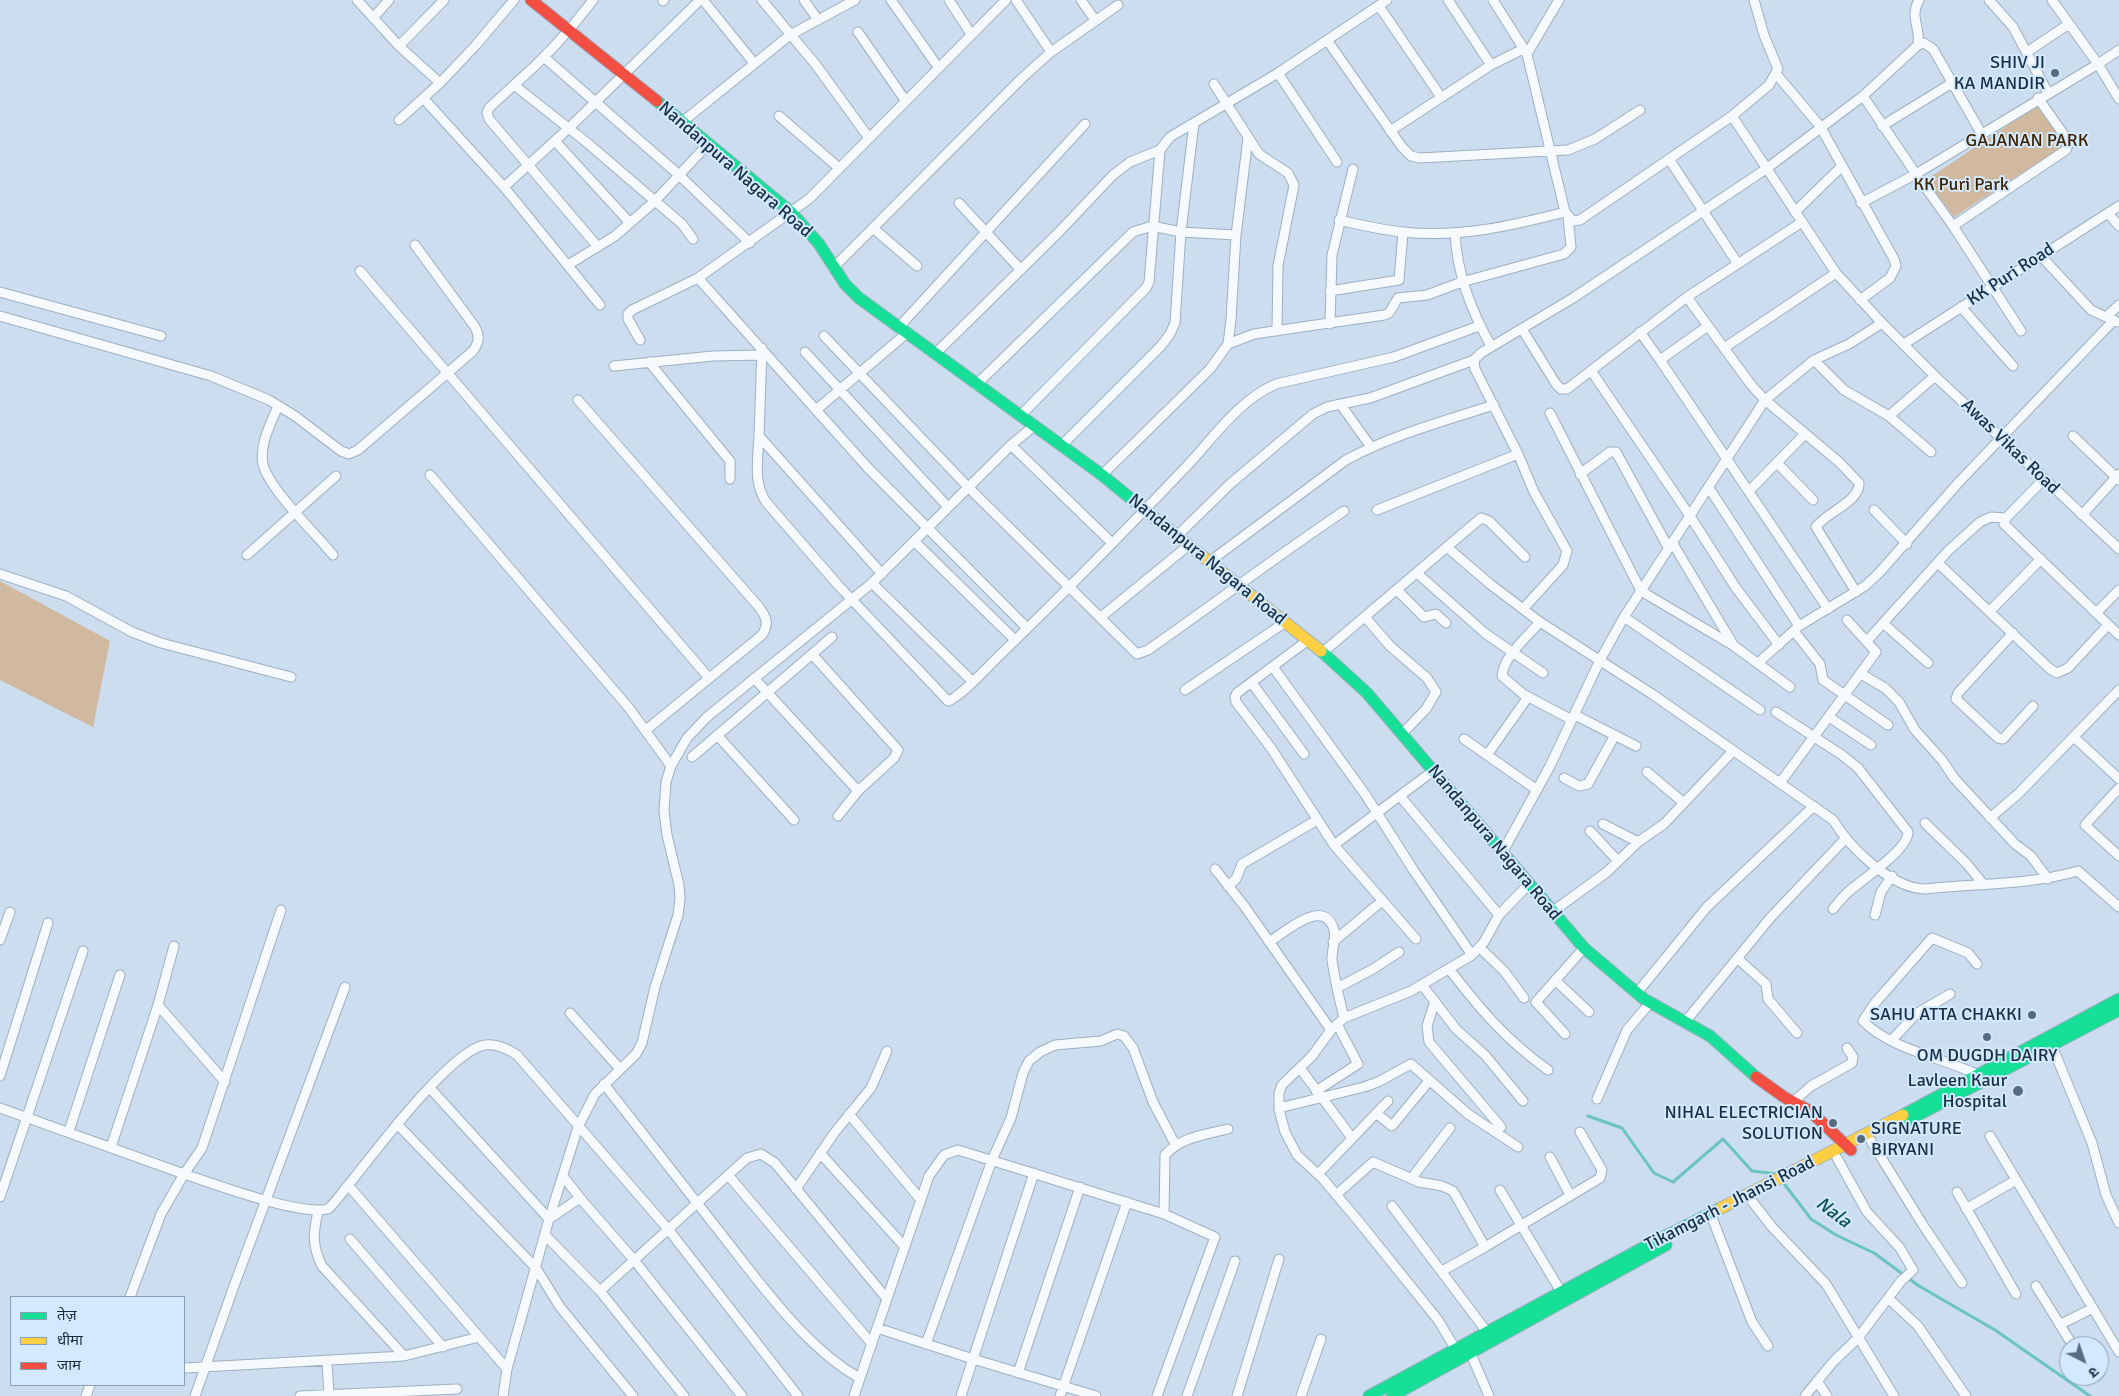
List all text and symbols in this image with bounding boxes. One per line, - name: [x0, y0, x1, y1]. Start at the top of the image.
- place label: SHIV JI KA MANDIR: [1954, 52, 2045, 94]
- marker: SHIV JI KA MANDIR: [2049, 67, 2061, 79]
- street label: Nandanpura Nagara Road: [654, 97, 816, 243]
- park label: GAJANAN PARK: [1966, 130, 2088, 152]
- park label: KK Puri Park: [1913, 174, 2009, 196]
- street label: KK Puri Road: [1963, 239, 2059, 311]
- street label: Awas Vikas Road: [1956, 395, 2064, 499]
- street label: Nandanpura Nagara Road: [1124, 490, 1290, 630]
- street label: Nandanpura Nagara Road: [1423, 761, 1565, 925]
- place label: SAHU ATTA CHAKKI: [1870, 1004, 2022, 1026]
- marker: SAHU ATTA CHAKKI: [2026, 1009, 2038, 1021]
- marker: OM DUGDH DAIRY: [1981, 1031, 1993, 1043]
- place label: OM DUGDH DAIRY: [1917, 1045, 2057, 1067]
- place label: Lavleen Kaur Hospital: [1908, 1070, 2007, 1112]
- marker: Lavleen Kaur Hospital: [2011, 1084, 2025, 1098]
- place label: NIHAL ELECTRICIAN SOLUTION: [1664, 1102, 1823, 1144]
- marker: NIHAL ELECTRICIAN SOLUTION: [1827, 1117, 1839, 1129]
- place label: SIGNATURE BIRYANI: [1871, 1118, 1962, 1160]
- marker: SIGNATURE BIRYANI: [1855, 1133, 1867, 1145]
- street label: Tikamgarh - Jhansi Road: [1642, 1152, 1818, 1256]
- water label: Nala: [1811, 1193, 1855, 1233]
- legend: [10, 1296, 185, 1386]
- text: तेज़: [57, 1306, 77, 1324]
- text: धीमा: [57, 1331, 83, 1349]
- north arrow: [2059, 1336, 2109, 1386]
- text: जाम: [57, 1356, 81, 1374]
- text: उ: [2085, 1363, 2102, 1381]

